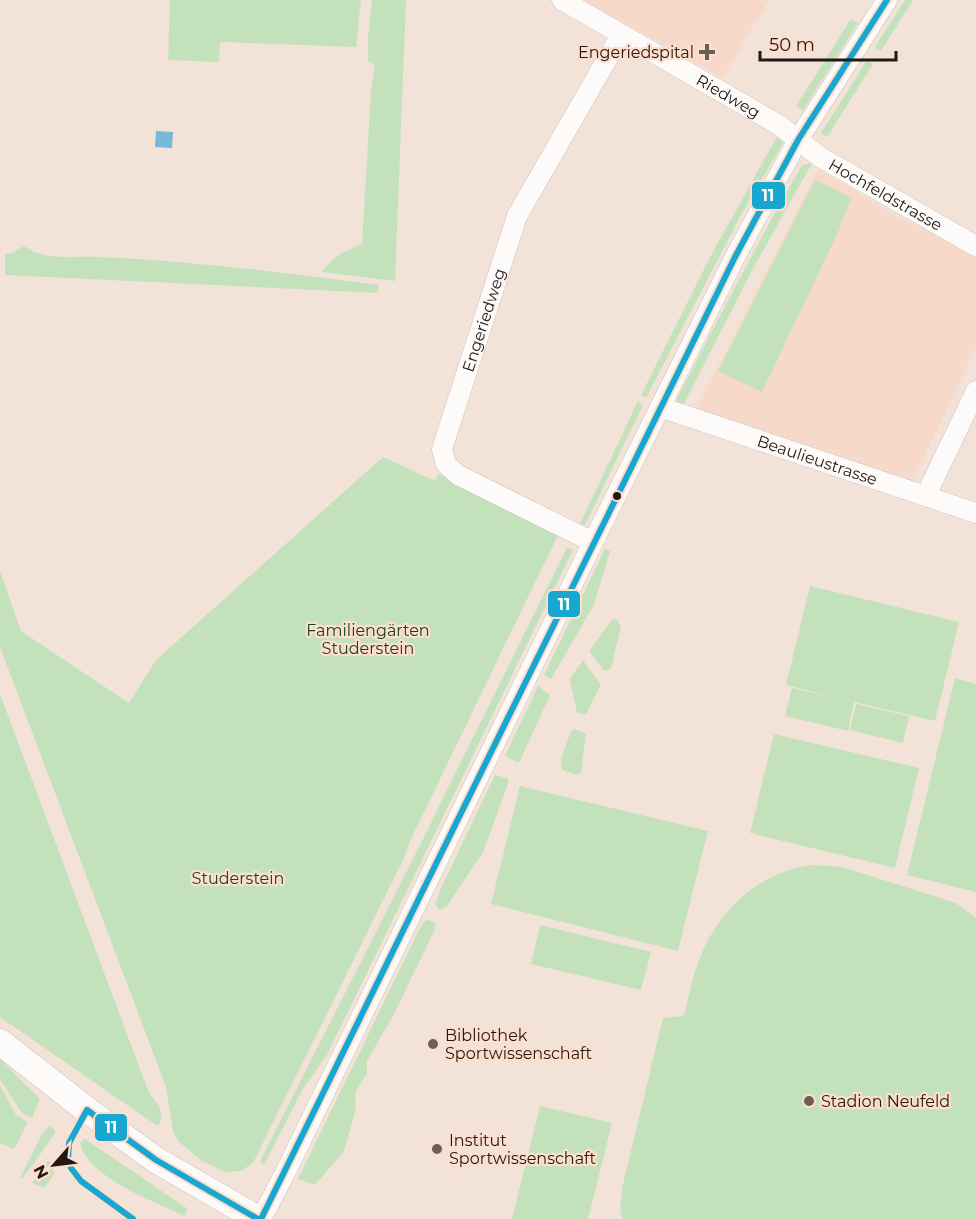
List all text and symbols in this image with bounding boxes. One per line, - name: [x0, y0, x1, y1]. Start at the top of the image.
- scale bar: [760, 24, 896, 62]
- text: 50 m: [769, 34, 815, 56]
- place label: Engeriedspital: [578, 43, 694, 62]
- marker: Engeriedspital: [698, 43, 716, 61]
- street label: Riedweg: [693, 70, 764, 122]
- street label: Hochfeldstrasse: [825, 155, 946, 234]
- line badge: 11: [751, 181, 786, 210]
- text: 11: [762, 186, 774, 205]
- street label: Engeriedweg: [458, 266, 509, 374]
- street label: Beaulieustrasse: [755, 431, 880, 489]
- unlabelled marker: [611, 490, 623, 502]
- line badge: 11: [547, 590, 581, 618]
- text: 11: [558, 595, 570, 614]
- park label: Familiengärten Studerstein: [306, 621, 430, 658]
- park label: Studerstein: [192, 869, 284, 888]
- place label: Bibliothek Sportwissenschaft: [445, 1026, 593, 1063]
- marker: Bibliothek Sportwissenschaft: [426, 1037, 440, 1051]
- place label: Stadion Neufeld: [821, 1092, 950, 1111]
- marker: Stadion Neufeld: [802, 1094, 816, 1108]
- line badge: 11: [94, 1113, 128, 1142]
- text: 11: [105, 1118, 117, 1137]
- place label: Institut Sportwissenschaft: [449, 1131, 597, 1168]
- north arrow: [24, 1135, 84, 1195]
- marker: Institut Sportwissenschaft: [430, 1142, 444, 1156]
- text: N: [30, 1162, 53, 1182]

